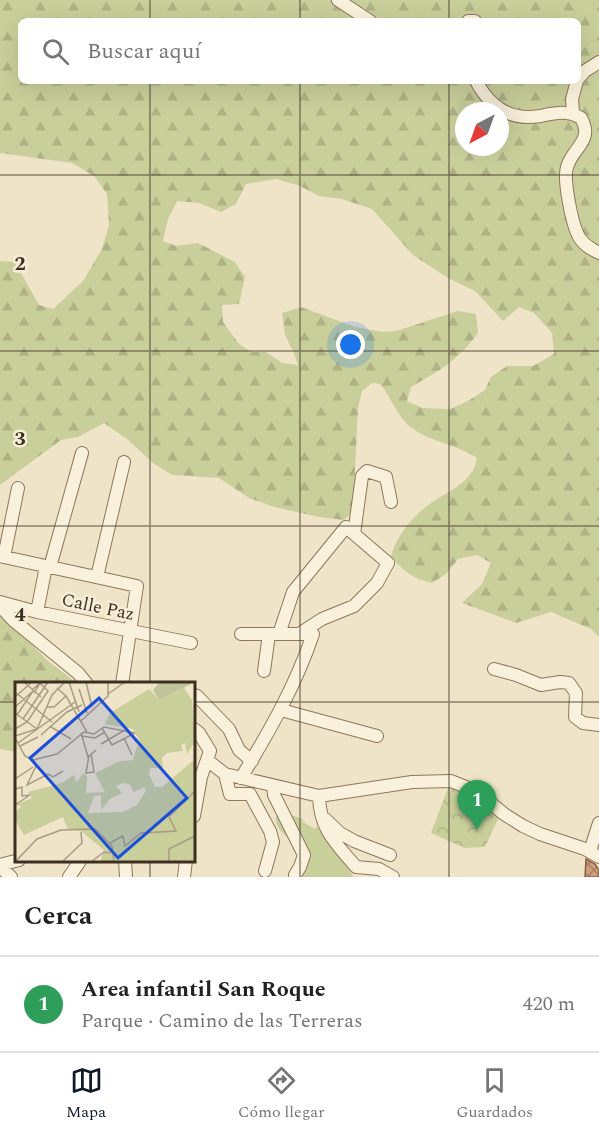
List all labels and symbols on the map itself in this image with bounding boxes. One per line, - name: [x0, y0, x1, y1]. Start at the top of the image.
- north arrow: [455, 102, 509, 156]
- text: 2: [14, 249, 26, 279]
- your location: [336, 330, 365, 359]
- text: 3: [14, 424, 26, 454]
- street label: Calle Paz: [59, 586, 137, 628]
- text: 4: [14, 600, 26, 630]
- inset map: [15, 682, 195, 862]
- pin: 1: [458, 780, 496, 830]

